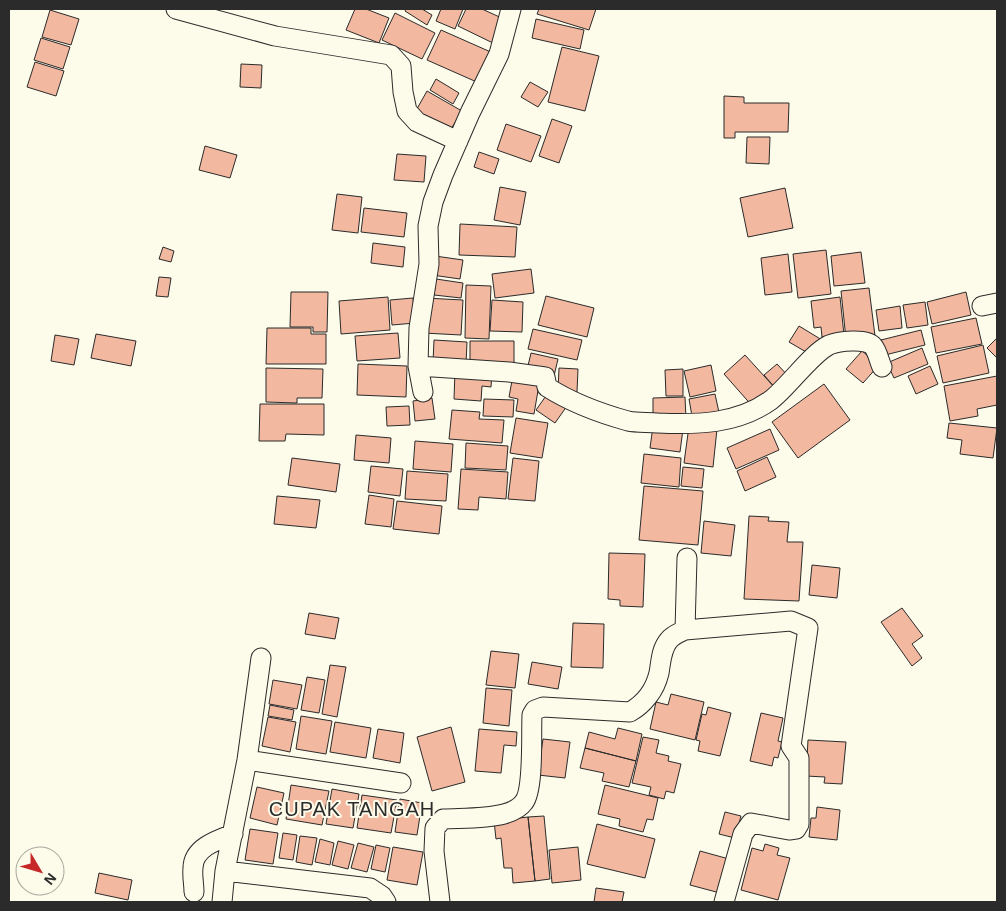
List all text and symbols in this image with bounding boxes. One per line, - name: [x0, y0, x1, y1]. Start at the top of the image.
- district label: CUPAK TANGAH: [269, 798, 435, 820]
- north arrow: [15, 846, 65, 896]
- text: N: [41, 870, 60, 888]

